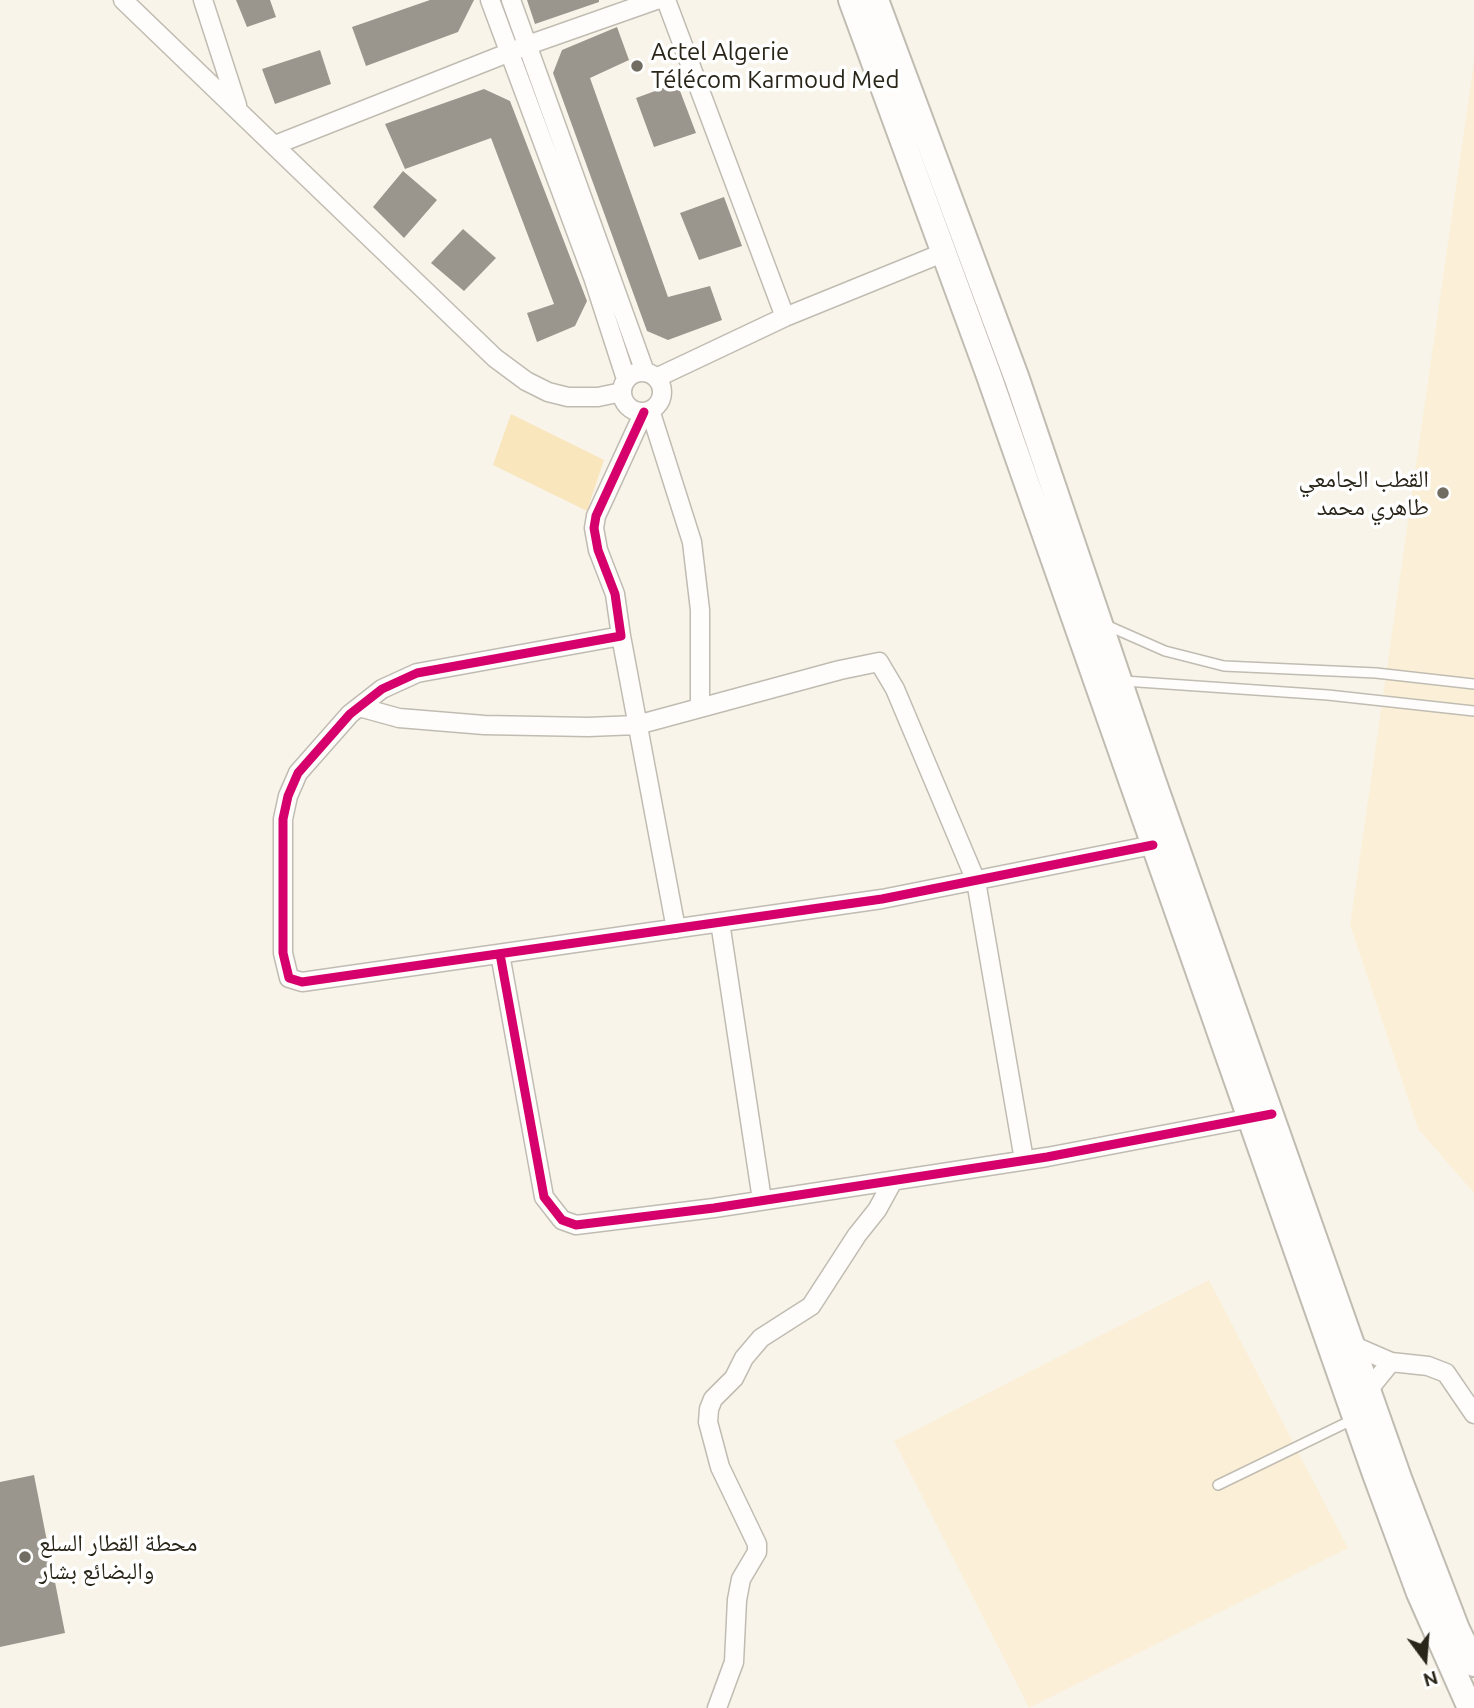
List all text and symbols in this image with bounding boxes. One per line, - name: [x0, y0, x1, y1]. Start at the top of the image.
- place label: Actel Algerie Télécom Karmoud Med: [651, 38, 899, 94]
- marker: Actel Algerie Télécom Karmoud Med: [629, 58, 645, 74]
- place label: القطب الجامعي طاهري محمد: [1298, 465, 1429, 521]
- marker: القطب الجامعي طاهري محمد: [1435, 485, 1451, 501]
- place label: محطة القطار السلع والبضائع بشار: [39, 1529, 197, 1585]
- marker: محطة القطار السلع والبضائع بشار: [17, 1549, 33, 1565]
- north arrow: [1390, 1624, 1460, 1694]
- text: N: [1421, 1667, 1441, 1692]

